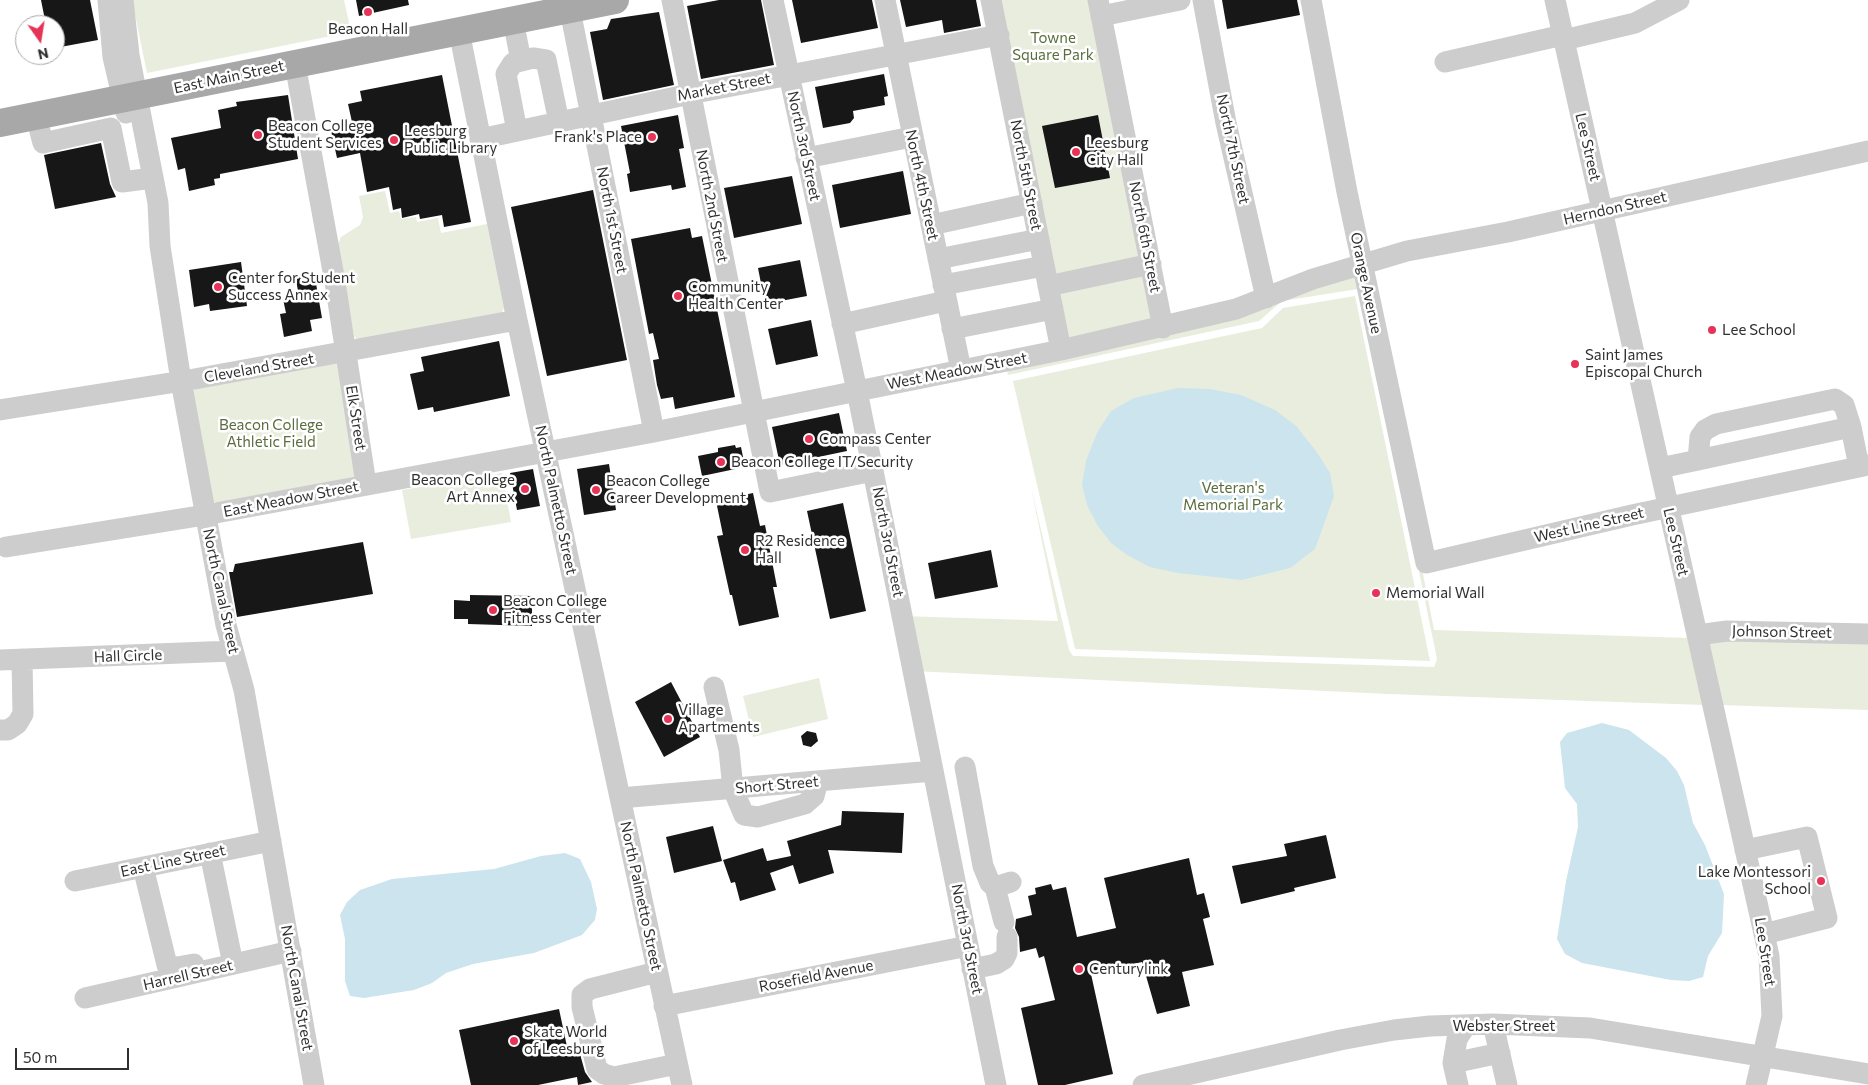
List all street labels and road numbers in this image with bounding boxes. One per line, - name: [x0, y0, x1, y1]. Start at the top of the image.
- street label: East Main Street: [172, 57, 286, 97]
- street label: Market Street: [676, 69, 772, 105]
- street label: North 3rd Street: [784, 89, 824, 203]
- street label: North 7th Street: [1213, 92, 1253, 206]
- street label: Lee Street: [1571, 111, 1605, 183]
- street label: North 5th Street: [1006, 118, 1046, 232]
- street label: North 4th Street: [901, 128, 943, 242]
- street label: North 2nd Street: [692, 148, 732, 264]
- street label: North 1st Street: [593, 165, 631, 275]
- street label: North 6th Street: [1125, 180, 1165, 294]
- street label: Herndon Street: [1562, 187, 1668, 229]
- street label: Orange Avenue: [1346, 231, 1386, 335]
- street label: Cleveland Street: [203, 349, 315, 387]
- street label: West Meadow Street: [885, 349, 1029, 393]
- street label: Elk Street: [342, 384, 370, 452]
- street label: North Palmetto Street: [531, 424, 581, 576]
- street label: East Meadow Street: [222, 477, 360, 521]
- street label: North 3rd Street: [868, 485, 908, 599]
- street label: West Line Street: [1532, 504, 1646, 546]
- street label: Lee Street: [1659, 506, 1693, 578]
- street label: North Canal Street: [199, 527, 243, 655]
- street label: Johnson Street: [1732, 622, 1832, 642]
- street label: Hall Circle: [93, 646, 163, 666]
- street label: Short Street: [734, 772, 820, 798]
- street label: North Palmetto Street: [616, 820, 666, 972]
- street label: East Line Street: [119, 841, 227, 881]
- street label: North 3rd Street: [947, 882, 987, 996]
- street label: Lee Street: [1751, 916, 1779, 988]
- street label: North Canal Street: [277, 924, 317, 1052]
- street label: Harrell Street: [141, 956, 235, 994]
- street label: Rosefield Avenue: [757, 956, 875, 996]
- street label: Webster Street: [1453, 1017, 1555, 1035]

